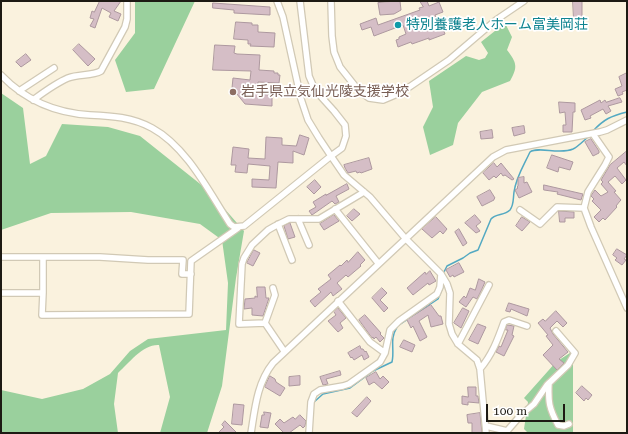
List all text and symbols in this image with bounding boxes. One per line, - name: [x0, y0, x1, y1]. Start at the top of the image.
- place label: 特別養護老人ホーム富美岡荘: [406, 17, 588, 33]
- marker: 特別養護老人ホーム富美岡荘: [393, 20, 403, 30]
- place label: 岩手県立気仙光陵支援学校: [241, 84, 409, 100]
- marker: 岩手県立気仙光陵支援学校: [228, 87, 238, 97]
- scale bar: [488, 396, 567, 422]
- text: 100 m: [493, 404, 527, 418]

